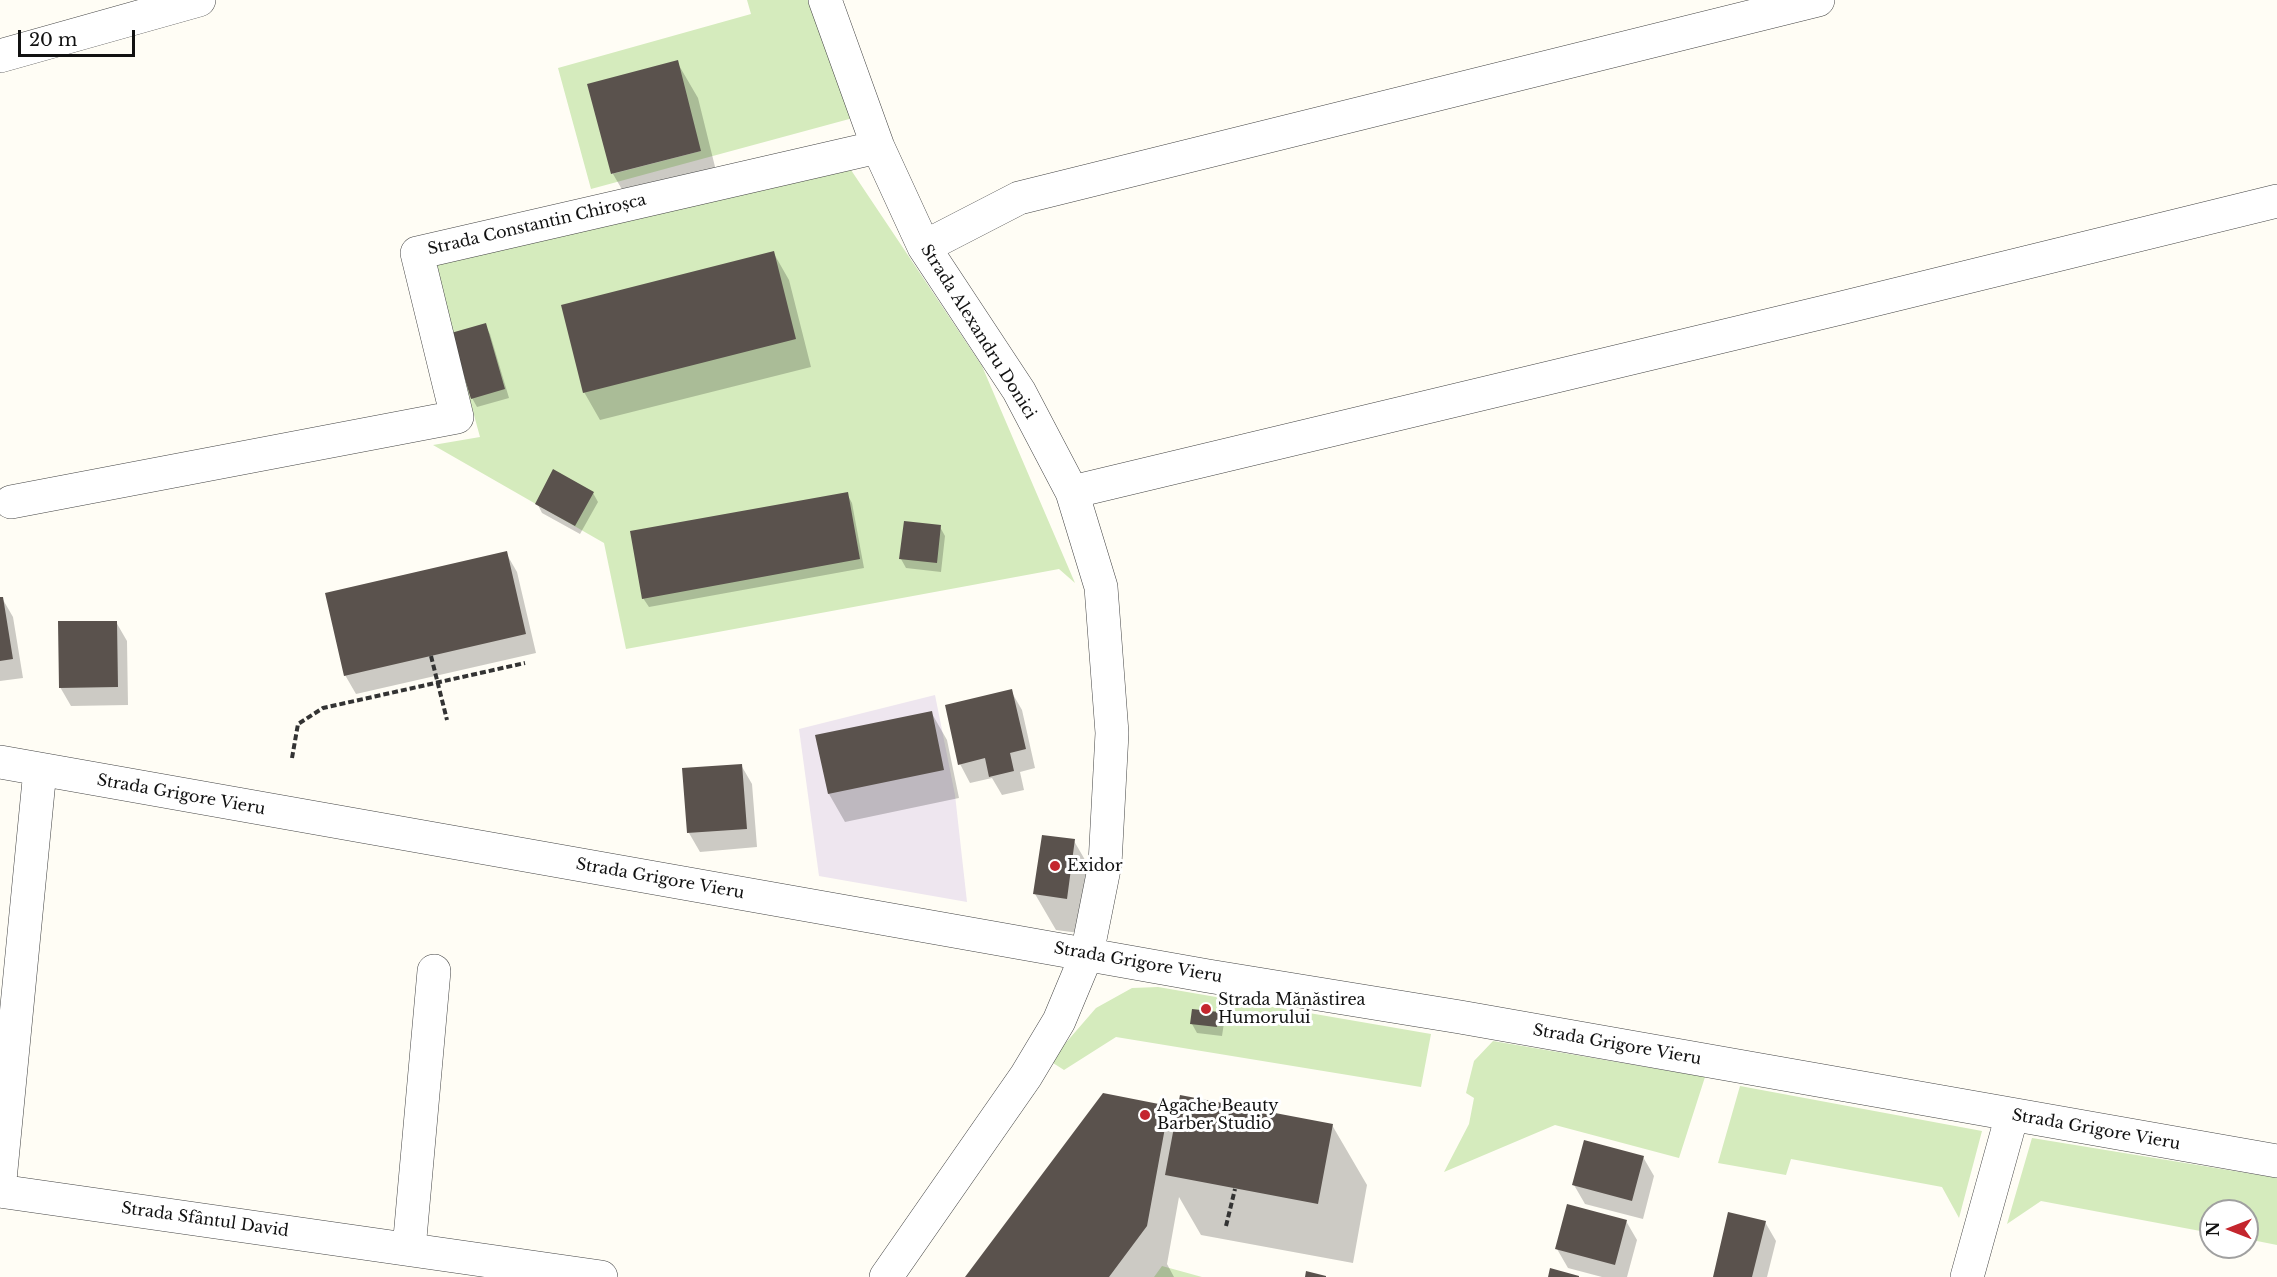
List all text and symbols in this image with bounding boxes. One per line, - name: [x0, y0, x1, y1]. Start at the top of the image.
- scale bar: [21, 18, 138, 56]
- text: 20 m: [29, 29, 77, 51]
- street label: Strada Constantin Chiroșca: [426, 190, 648, 260]
- street label: Strada Alexandru Donici: [916, 241, 1040, 423]
- street label: Strada Grigore Vieru: [95, 771, 267, 819]
- street label: Strada Grigore Vieru: [574, 855, 746, 903]
- place label: Exidor: [1067, 856, 1123, 876]
- marker: Exidor: [1048, 859, 1062, 873]
- street label: Strada Grigore Vieru: [1052, 939, 1224, 987]
- place label: Strada Mănăstirea Humorului: [1218, 990, 1365, 1028]
- marker: Strada Mănăstirea Humorului: [1199, 1002, 1213, 1016]
- street label: Strada Grigore Vieru: [1531, 1021, 1703, 1069]
- place label: Agache Beauty Barber Studio: [1157, 1096, 1278, 1134]
- street label: Strada Grigore Vieru: [2010, 1106, 2182, 1154]
- marker: Agache Beauty Barber Studio: [1138, 1108, 1152, 1122]
- street label: Strada Sfântul David: [120, 1199, 290, 1241]
- north arrow: [2199, 1199, 2259, 1259]
- text: N: [2203, 1221, 2223, 1237]

